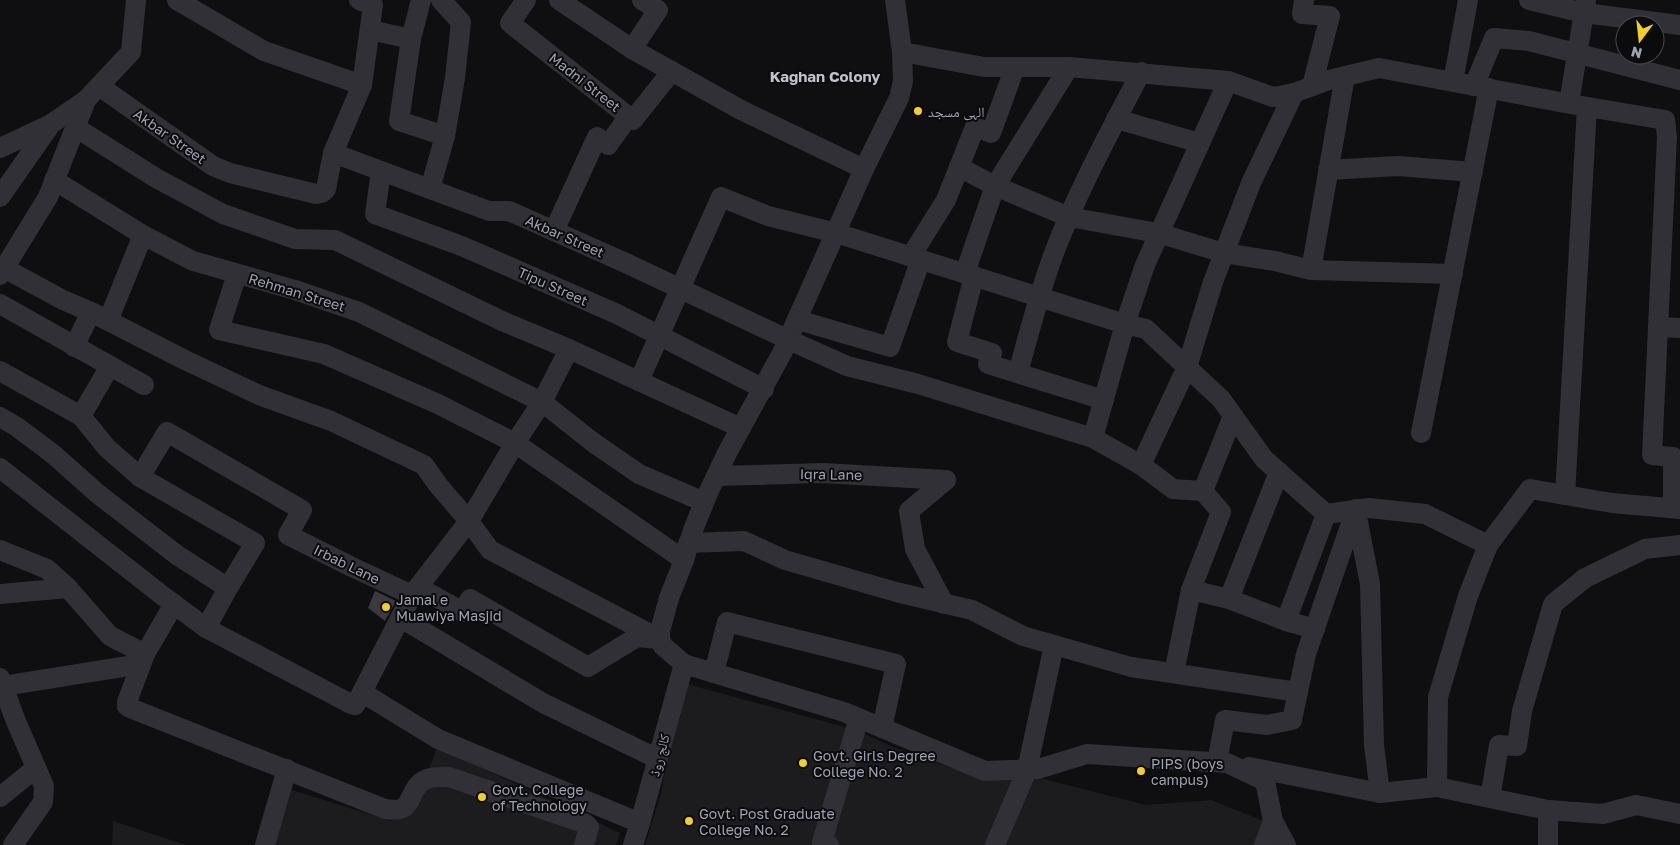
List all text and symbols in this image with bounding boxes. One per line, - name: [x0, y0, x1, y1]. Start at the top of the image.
- north arrow: [1615, 15, 1665, 65]
- text: N: [1629, 43, 1644, 63]
- street label: Madni Street: [546, 49, 624, 115]
- district label: Kaghan Colony: [770, 67, 880, 85]
- place label: الہی مسجد: [928, 103, 985, 121]
- street label: Akbar Street: [131, 105, 209, 167]
- marker: الہی مسجد: [912, 105, 924, 117]
- street label: Akbar Street: [523, 211, 607, 261]
- street label: Tipu Street: [516, 263, 590, 309]
- street label: Rehman Street: [247, 269, 347, 315]
- street label: Iqra Lane: [800, 465, 862, 483]
- street label: Irbab Lane: [311, 541, 383, 587]
- place label: Jamal e Muawiya Masjid: [396, 591, 502, 624]
- marker: Jamal e Muawiya Masjid: [380, 601, 392, 613]
- street label: کالج روڈ: [645, 732, 675, 778]
- place label: Govt. Girls Degree College No. 2: [813, 747, 936, 780]
- place label: PIPS (boys campus): [1151, 755, 1224, 788]
- marker: Govt. Girls Degree College No. 2: [797, 757, 809, 769]
- marker: PIPS (boys campus): [1135, 765, 1147, 777]
- place label: Govt. College of Technology: [492, 781, 587, 814]
- marker: Govt. College of Technology: [476, 791, 488, 803]
- place label: Govt. Post Graduate College No. 2: [699, 805, 835, 838]
- marker: Govt. Post Graduate College No. 2: [683, 815, 695, 827]

